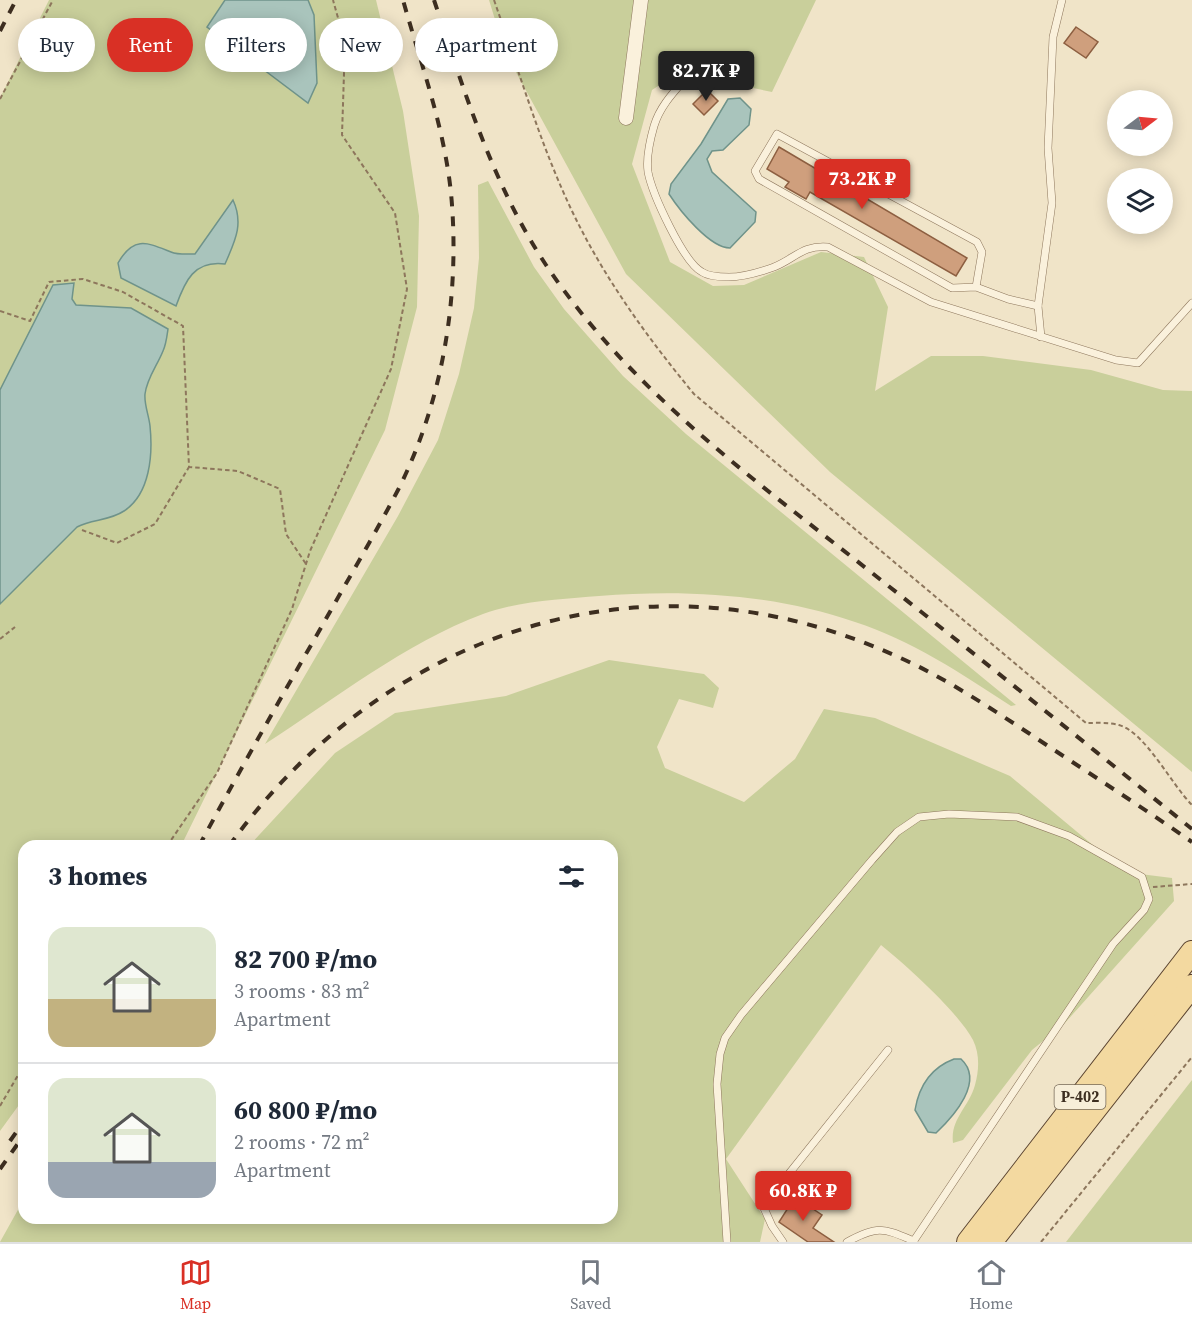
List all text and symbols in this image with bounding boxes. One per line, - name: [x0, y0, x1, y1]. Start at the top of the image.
- chip: Buy: [18, 18, 95, 72]
- chip: Rent: [107, 18, 193, 72]
- chip: Filters: [205, 18, 307, 72]
- chip: New: [319, 18, 403, 72]
- chip: Apartment: [415, 18, 558, 72]
- pin: 82.7K ₽: [651, 51, 761, 102]
- text: 82.7K ₽: [672, 56, 740, 84]
- north arrow: [1107, 90, 1173, 156]
- map controls: [1107, 90, 1173, 234]
- pin: 73.2K ₽: [807, 159, 917, 210]
- text: 73.2K ₽: [828, 164, 896, 192]
- button: layers: [1107, 168, 1173, 234]
- text: 3 homes: [48, 858, 147, 894]
- icon: filters: [555, 860, 588, 893]
- text: 82 700 ₽/mo: [234, 941, 377, 977]
- icon: home: [96, 951, 168, 1023]
- text: 3 rooms · 83 m²: [234, 977, 370, 1005]
- text: Apartment: [234, 1005, 331, 1033]
- road number: Р-402: [1054, 1085, 1106, 1109]
- text: 60 800 ₽/mo: [234, 1092, 377, 1128]
- icon: home: [96, 1102, 168, 1174]
- text: 2 rooms · 72 m²: [234, 1128, 370, 1156]
- text: Apartment: [234, 1156, 331, 1184]
- pin: 60.8K ₽: [748, 1171, 858, 1222]
- text: 60.8K ₽: [769, 1176, 837, 1204]
- tab: Map: [179, 1256, 212, 1314]
- tab: Saved: [570, 1256, 611, 1314]
- tab: Home: [969, 1256, 1013, 1314]

